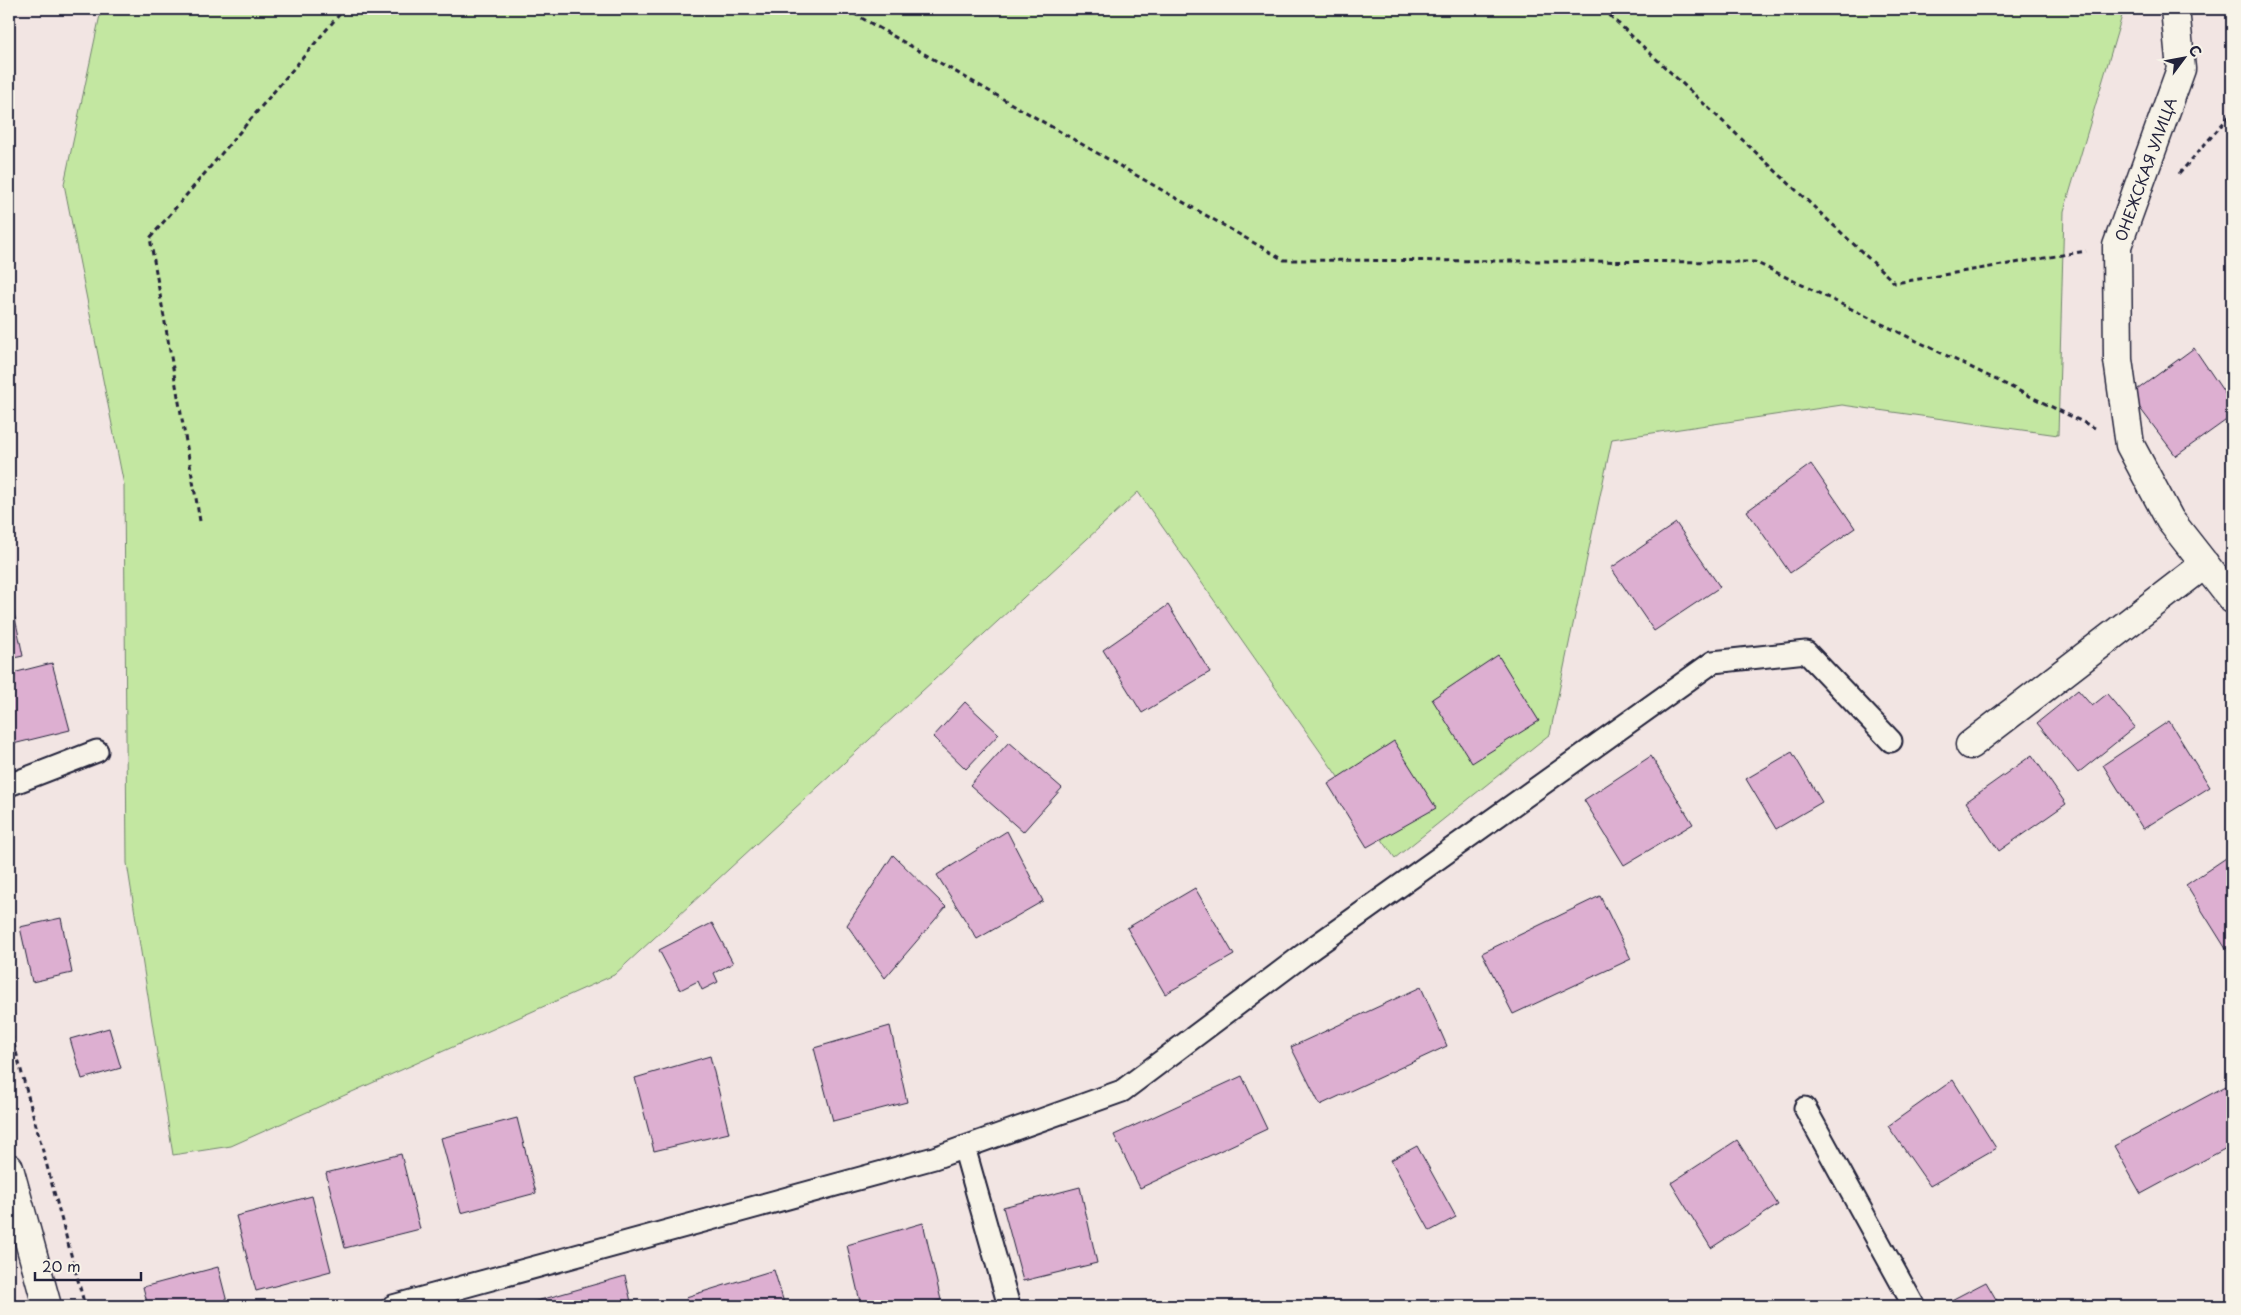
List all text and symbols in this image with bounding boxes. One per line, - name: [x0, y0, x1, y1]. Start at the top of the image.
- north arrow: [2158, 32, 2208, 82]
- text: С: [2184, 41, 2207, 61]
- street label: ОНЕЖСКАЯ УЛИЦА: [2108, 94, 2182, 244]
- scale bar: [35, 1250, 141, 1282]
- text: 20 m: [42, 1254, 81, 1277]

